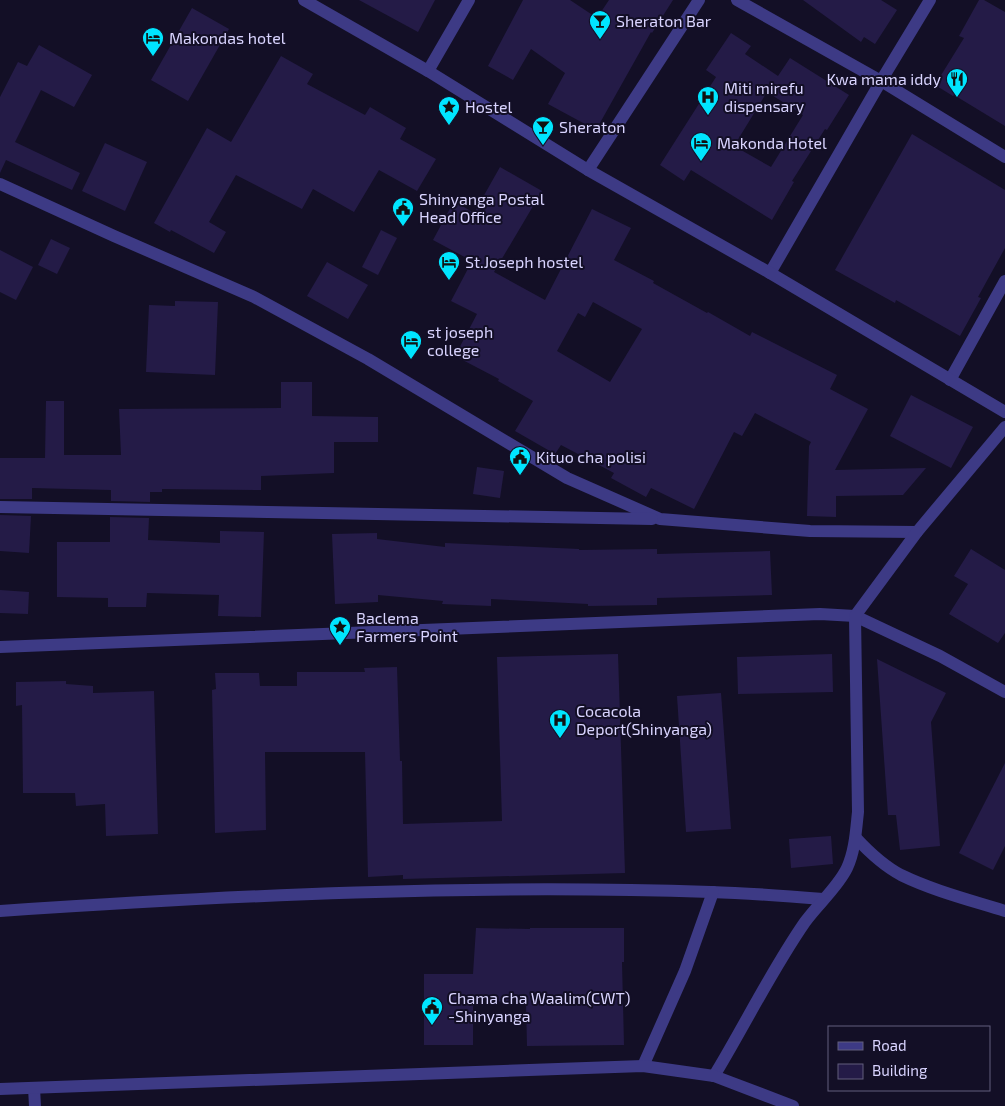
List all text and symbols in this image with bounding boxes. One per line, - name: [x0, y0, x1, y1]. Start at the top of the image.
- bar icon: Sheraton Bar: [588, 9, 612, 40]
- place label: Sheraton Bar: [616, 11, 712, 30]
- hotel icon: Makondas hotel: [141, 26, 165, 57]
- place label: Makondas hotel: [169, 28, 286, 47]
- restaurant icon: Kwa mama iddy: [945, 67, 969, 98]
- place label: Kwa mama iddy: [826, 69, 942, 88]
- place label: Miti mirefu dispensary: [724, 78, 805, 115]
- hospital icon: Miti mirefu dispensary: [696, 85, 720, 116]
- place icon: Hostel: [437, 95, 461, 126]
- place label: Hostel: [465, 97, 513, 116]
- bar icon: Sheraton: [531, 115, 555, 146]
- place label: Sheraton: [559, 117, 626, 136]
- hotel icon: Makonda Hotel: [689, 131, 713, 162]
- place label: Makonda Hotel: [717, 133, 827, 152]
- place label: Shinyanga Postal Head Office: [419, 189, 545, 226]
- public building icon: Shinyanga Postal Head Office: [391, 196, 415, 227]
- hotel icon: St.Joseph hostel: [437, 250, 461, 281]
- place label: St.Joseph hostel: [465, 252, 583, 271]
- place label: st joseph college: [427, 322, 493, 359]
- hotel icon: st joseph college: [399, 329, 423, 360]
- public building icon: Kituo cha polisi: [508, 445, 532, 476]
- place label: Kituo cha polisi: [536, 447, 646, 466]
- place label: Baclema Farmers Point: [356, 608, 458, 645]
- place icon: Baclema Farmers Point: [328, 615, 352, 646]
- place label: Cocacola Deport(Shinyanga): [576, 701, 712, 738]
- hospital icon: Cocacola Deport(Shinyanga): [548, 708, 572, 739]
- place label: Chama cha Waalim(CWT) -Shinyanga: [448, 988, 630, 1025]
- public building icon: Chama cha Waalim(CWT) -Shinyanga: [420, 995, 444, 1026]
- legend: [828, 1026, 990, 1091]
- text: Road: [872, 1036, 907, 1054]
- text: Building: [872, 1061, 928, 1079]

